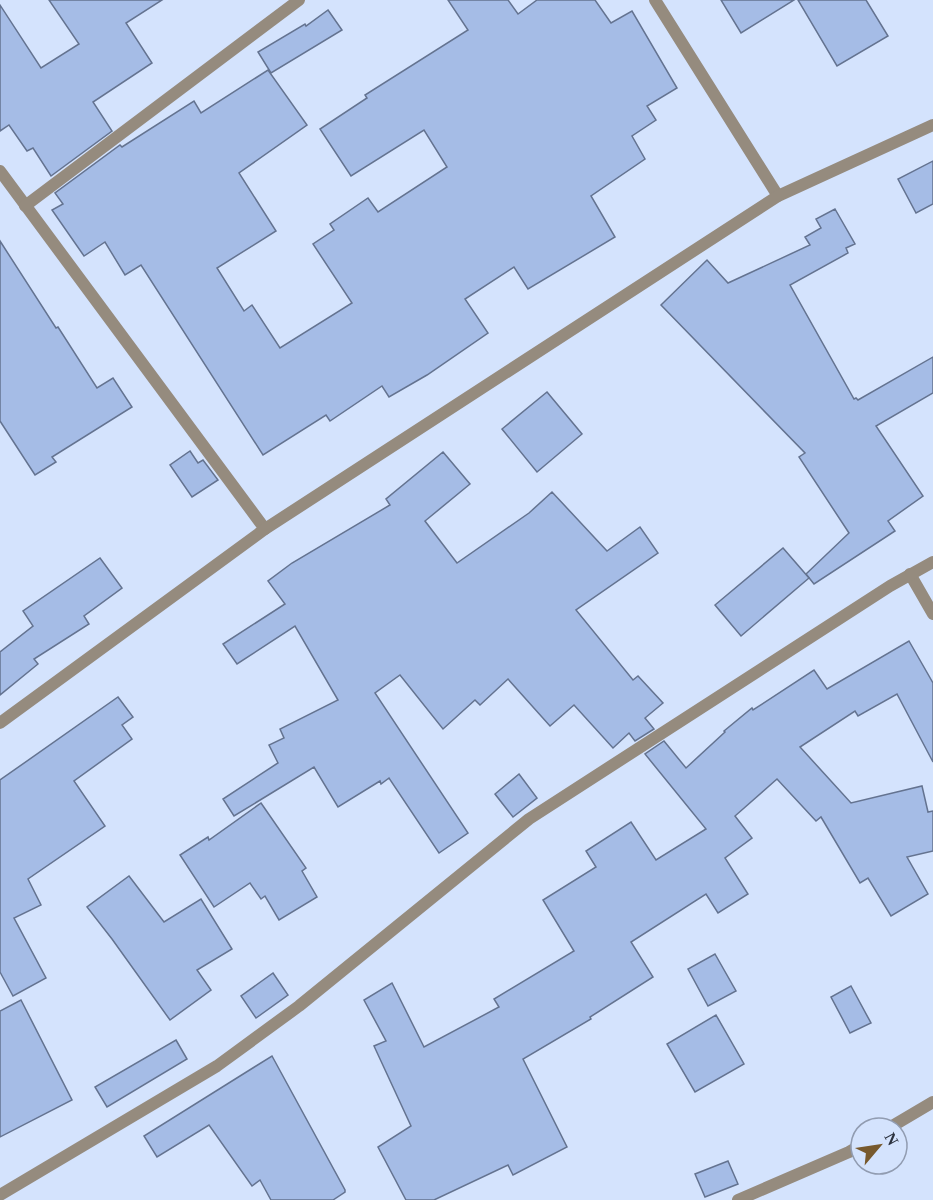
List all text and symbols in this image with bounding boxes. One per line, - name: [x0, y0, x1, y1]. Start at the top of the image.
- north arrow: [849, 1116, 909, 1176]
- text: N: [881, 1130, 902, 1149]

